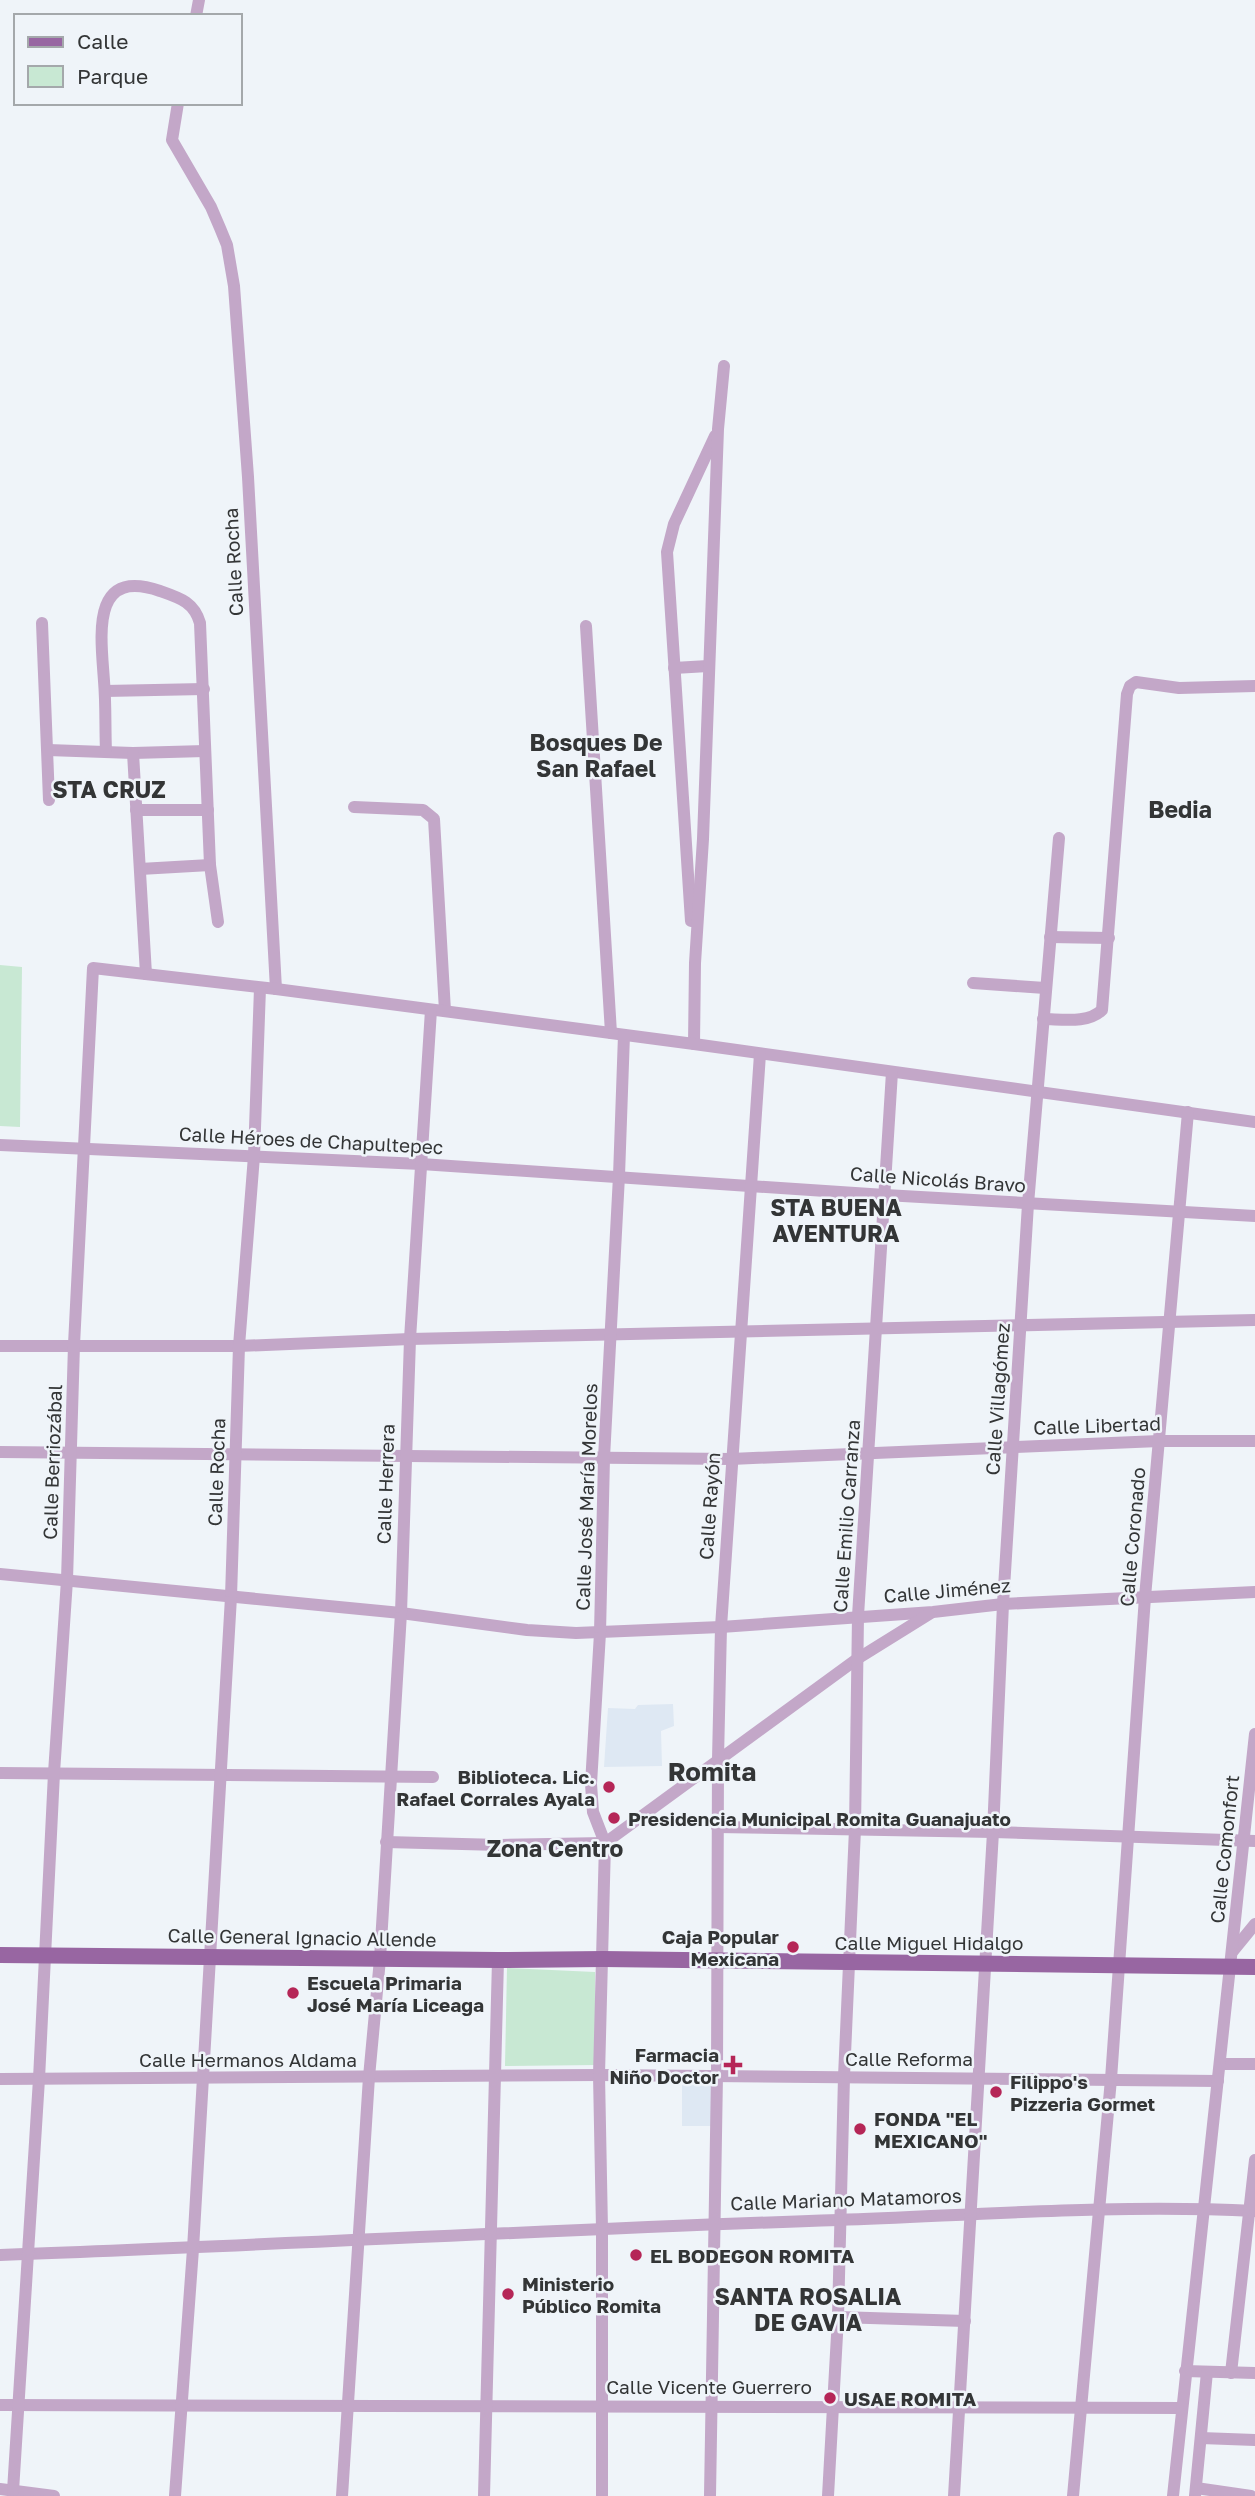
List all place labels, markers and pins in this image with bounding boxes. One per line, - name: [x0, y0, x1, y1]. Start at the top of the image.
- place label: Biblioteca. Lic. Rafael Corrales Ayala: [396, 1765, 595, 1810]
- marker: Biblioteca. Lic. Rafael Corrales Ayala: [601, 1779, 617, 1795]
- place label: Presidencia Municipal Romita Guanajuato: [628, 1807, 1011, 1830]
- marker: Presidencia Municipal Romita Guanajuato: [606, 1810, 622, 1826]
- place label: Caja Popular Mexicana: [662, 1925, 780, 1970]
- marker: Caja Popular Mexicana: [785, 1939, 801, 1955]
- place label: Escuela Primaria José María Liceaga: [307, 1971, 484, 2016]
- marker: Escuela Primaria José María Liceaga: [285, 1985, 301, 2001]
- place label: Farmacia Niño Doctor: [609, 2043, 720, 2088]
- marker: Farmacia Niño Doctor: [725, 2057, 741, 2073]
- place label: Filippo's Pizzeria Gormet: [1010, 2070, 1156, 2115]
- marker: Filippo's Pizzeria Gormet: [988, 2084, 1004, 2100]
- place label: FONDA "EL MEXICANO": [874, 2107, 987, 2152]
- marker: FONDA "EL MEXICANO": [852, 2121, 868, 2137]
- place label: EL BODEGON ROMITA: [650, 2244, 855, 2267]
- marker: EL BODEGON ROMITA: [628, 2247, 644, 2263]
- place label: Ministerio Público Romita: [522, 2272, 661, 2317]
- marker: Ministerio Público Romita: [500, 2286, 516, 2302]
- place label: USAE ROMITA: [844, 2387, 977, 2410]
- marker: USAE ROMITA: [822, 2390, 838, 2406]

